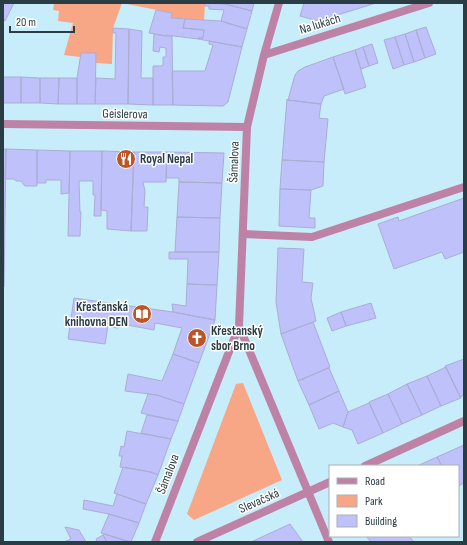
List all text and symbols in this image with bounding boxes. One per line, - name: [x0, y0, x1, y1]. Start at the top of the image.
- scale bar: [10, 8, 74, 34]
- street label: Na lukách: [297, 10, 343, 38]
- text: 20 m: [16, 15, 36, 30]
- street label: Geislerova: [102, 106, 148, 122]
- street label: Šámalova: [224, 141, 243, 183]
- restaurant icon: Royal Nepal: [115, 148, 137, 170]
- place label: Royal Nepal: [140, 151, 193, 167]
- place label: Křesťanská knihovna DEN: [65, 299, 128, 330]
- library icon: Křesťanská knihovna DEN: [131, 303, 153, 325]
- place label: Křestanský sbor Brno: [211, 323, 264, 354]
- church icon: Křestanský sbor Brno: [186, 327, 208, 349]
- street label: Šámalova: [152, 451, 183, 496]
- legend: [329, 465, 459, 537]
- text: Road: [365, 474, 385, 489]
- street label: Slevačská: [236, 485, 282, 517]
- text: Park: [365, 494, 383, 509]
- text: Building: [365, 514, 397, 529]

